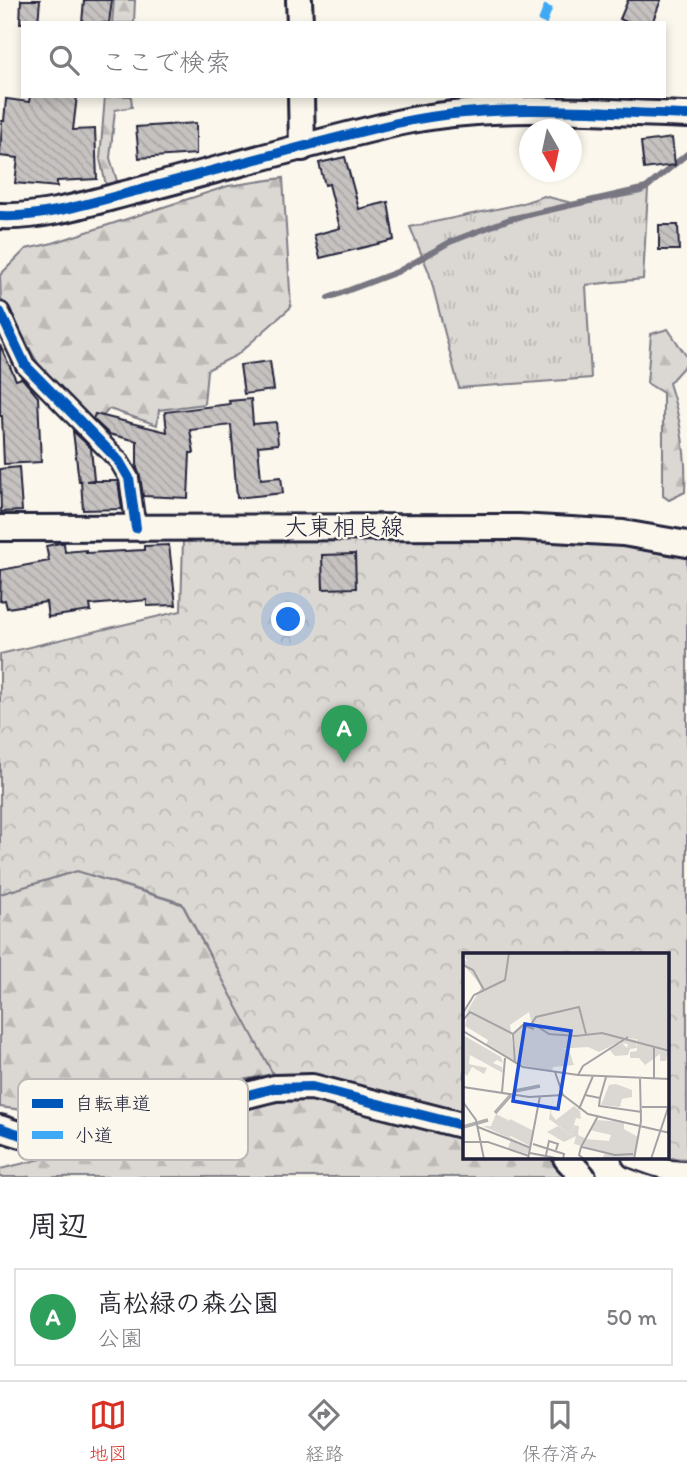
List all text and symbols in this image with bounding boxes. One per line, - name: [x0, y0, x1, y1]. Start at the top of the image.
- search box: [21, 21, 666, 98]
- icon: search: [45, 41, 83, 79]
- text: ここで検索: [101, 46, 231, 78]
- north arrow: [519, 119, 582, 182]
- street label: 大東相良線: [284, 512, 404, 541]
- your location: [271, 602, 305, 636]
- pin: A: [321, 705, 367, 763]
- inset map: [463, 953, 670, 1160]
- legend: [18, 1079, 248, 1160]
- text: 自転車道: [75, 1092, 151, 1115]
- text: 小道: [75, 1124, 113, 1147]
- text: 周辺: [28, 1207, 88, 1244]
- text: 高松緑の森公園: [97, 1287, 279, 1319]
- text: A: [46, 1303, 60, 1331]
- text: 50 m: [606, 1303, 657, 1331]
- text: 公園: [97, 1324, 143, 1352]
- tab: 地図: [89, 1396, 127, 1465]
- tab: 経路: [305, 1396, 344, 1465]
- tab: 保存済み: [522, 1396, 598, 1465]

